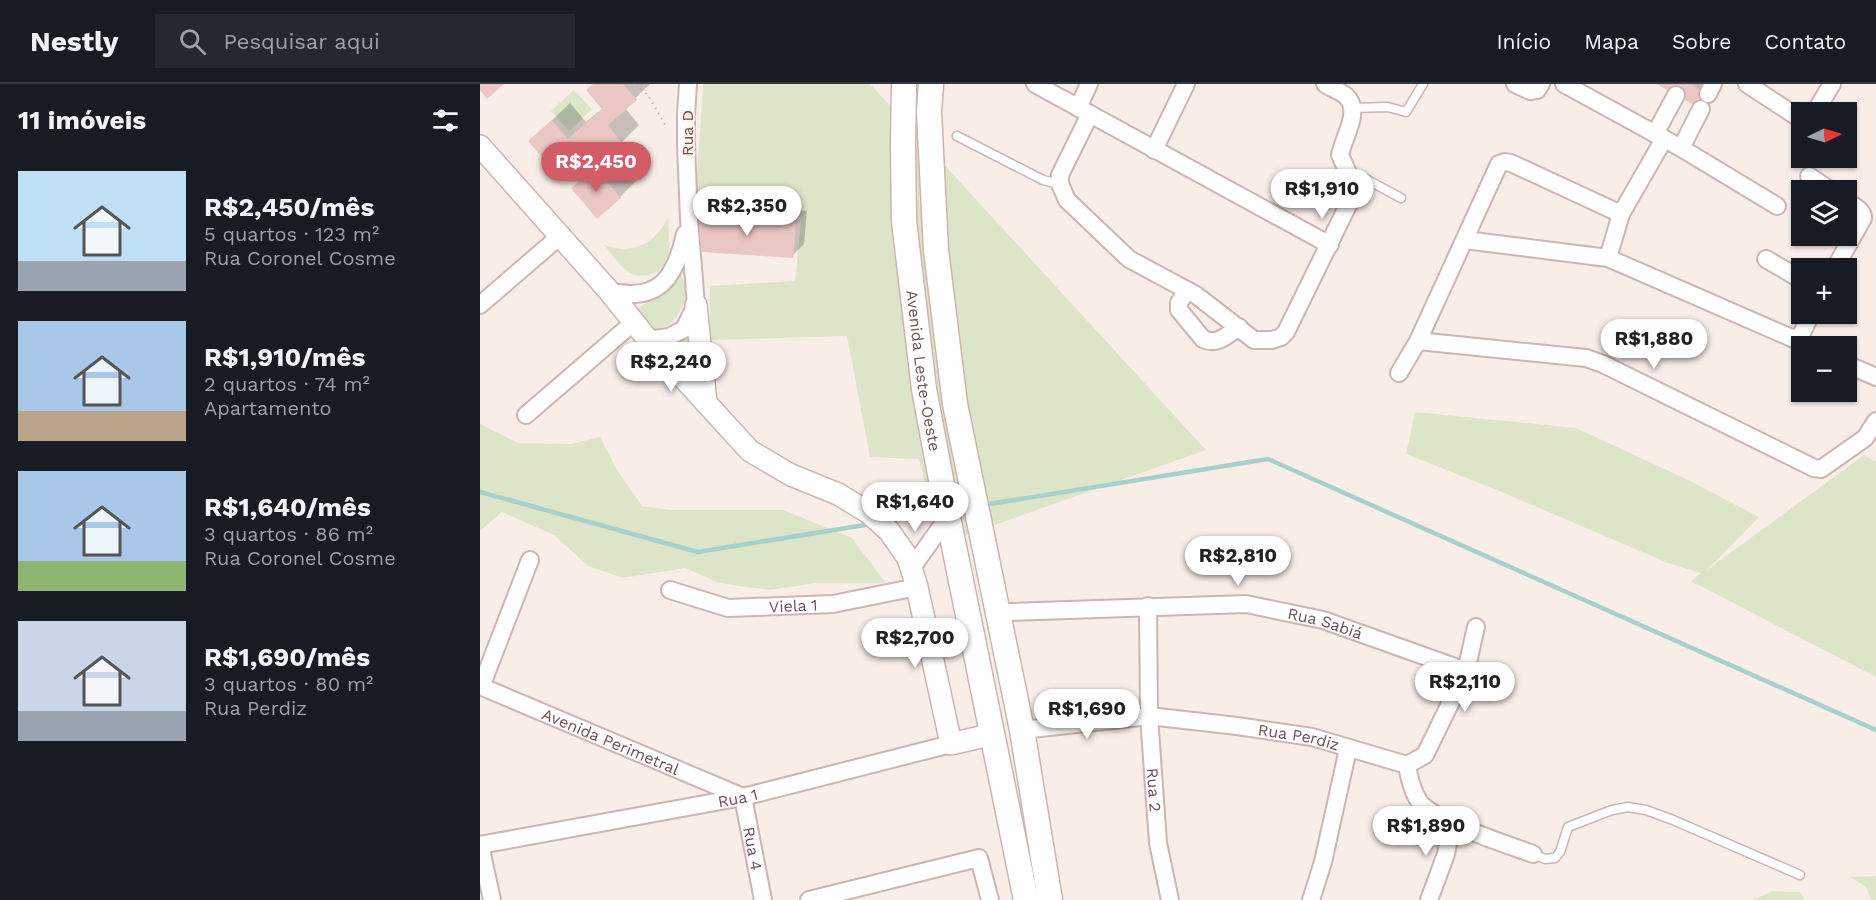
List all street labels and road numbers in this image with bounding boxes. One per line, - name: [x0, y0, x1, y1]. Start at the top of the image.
- street label: Rua D: [678, 110, 697, 156]
- street label: Avenida Leste-Oeste: [902, 289, 944, 453]
- street label: Viela 1: [768, 596, 818, 616]
- street label: Rua Sabiá: [1286, 604, 1365, 643]
- street label: Avenida Perimetral: [539, 704, 682, 779]
- street label: Rua Perdiz: [1257, 720, 1342, 755]
- street label: Rua 2: [1143, 767, 1165, 812]
- street label: Rua 1: [716, 785, 760, 811]
- street label: Rua 4: [739, 825, 766, 872]

